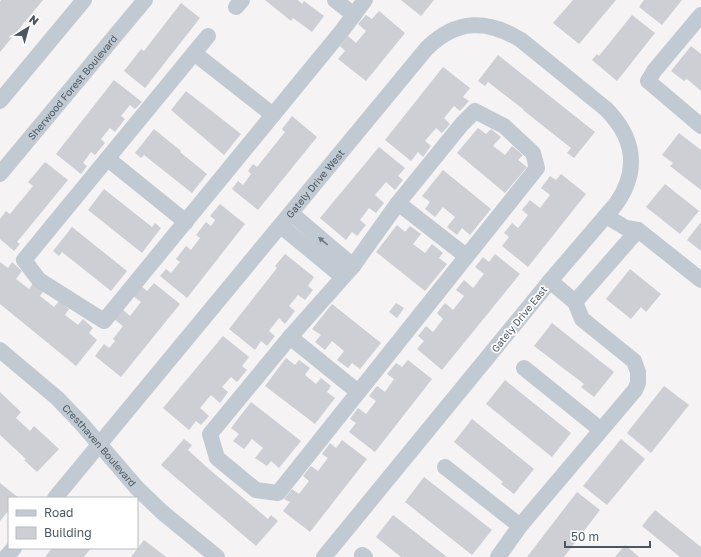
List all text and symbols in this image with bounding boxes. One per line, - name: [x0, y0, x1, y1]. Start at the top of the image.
- north arrow: [8, 8, 48, 48]
- text: N: [27, 12, 42, 27]
- street label: Sherwood Forest Boulevard: [25, 32, 119, 142]
- street label: Gately Drive West: [283, 147, 347, 220]
- one-way arrow: [318, 236, 329, 245]
- street label: Gately Drive East: [489, 283, 549, 355]
- street label: Cresthaven Boulevard: [60, 402, 139, 489]
- legend: [8, 497, 138, 549]
- text: Road: [44, 505, 73, 520]
- scale bar: [565, 523, 650, 549]
- text: Building: [44, 525, 92, 540]
- text: 50 m: [571, 529, 599, 544]

